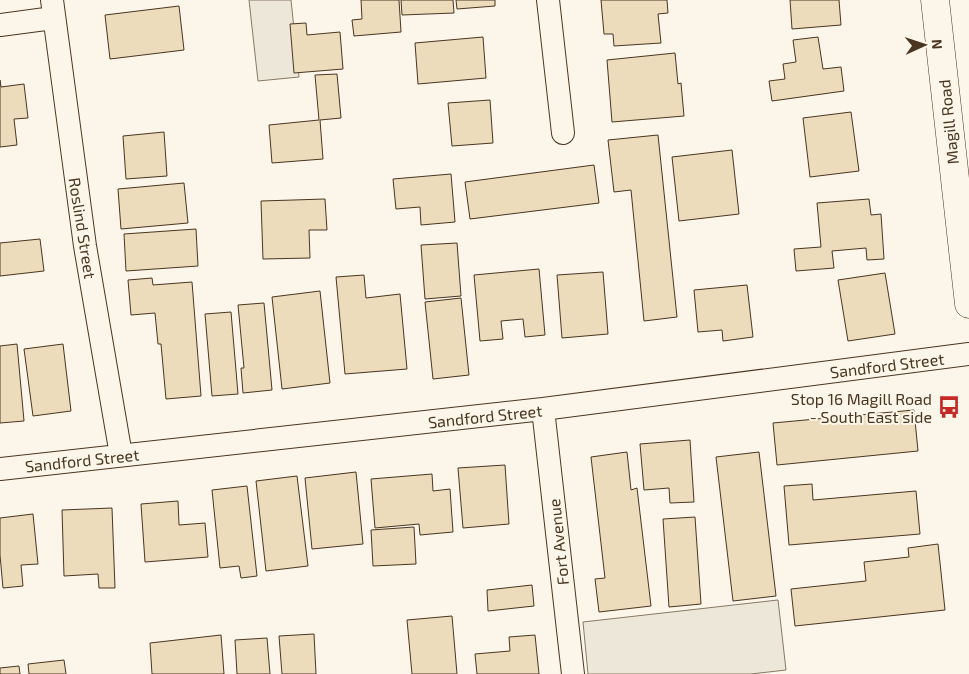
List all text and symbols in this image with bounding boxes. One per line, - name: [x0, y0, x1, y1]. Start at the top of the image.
- north arrow: [899, 20, 949, 70]
- text: N: [929, 39, 946, 50]
- street label: Magill Road: [934, 79, 962, 165]
- street label: Roslind Street: [66, 176, 100, 280]
- street label: Sandford Street: [829, 349, 945, 381]
- place label: Stop 16 Magill Road - South East side: [791, 389, 932, 426]
- bus stop icon: Stop 16 Magill Road - South East side: [936, 394, 962, 420]
- street label: Sandford Street: [427, 401, 543, 431]
- street label: Sandford Street: [24, 445, 140, 475]
- street label: Fort Avenue: [544, 498, 572, 586]

